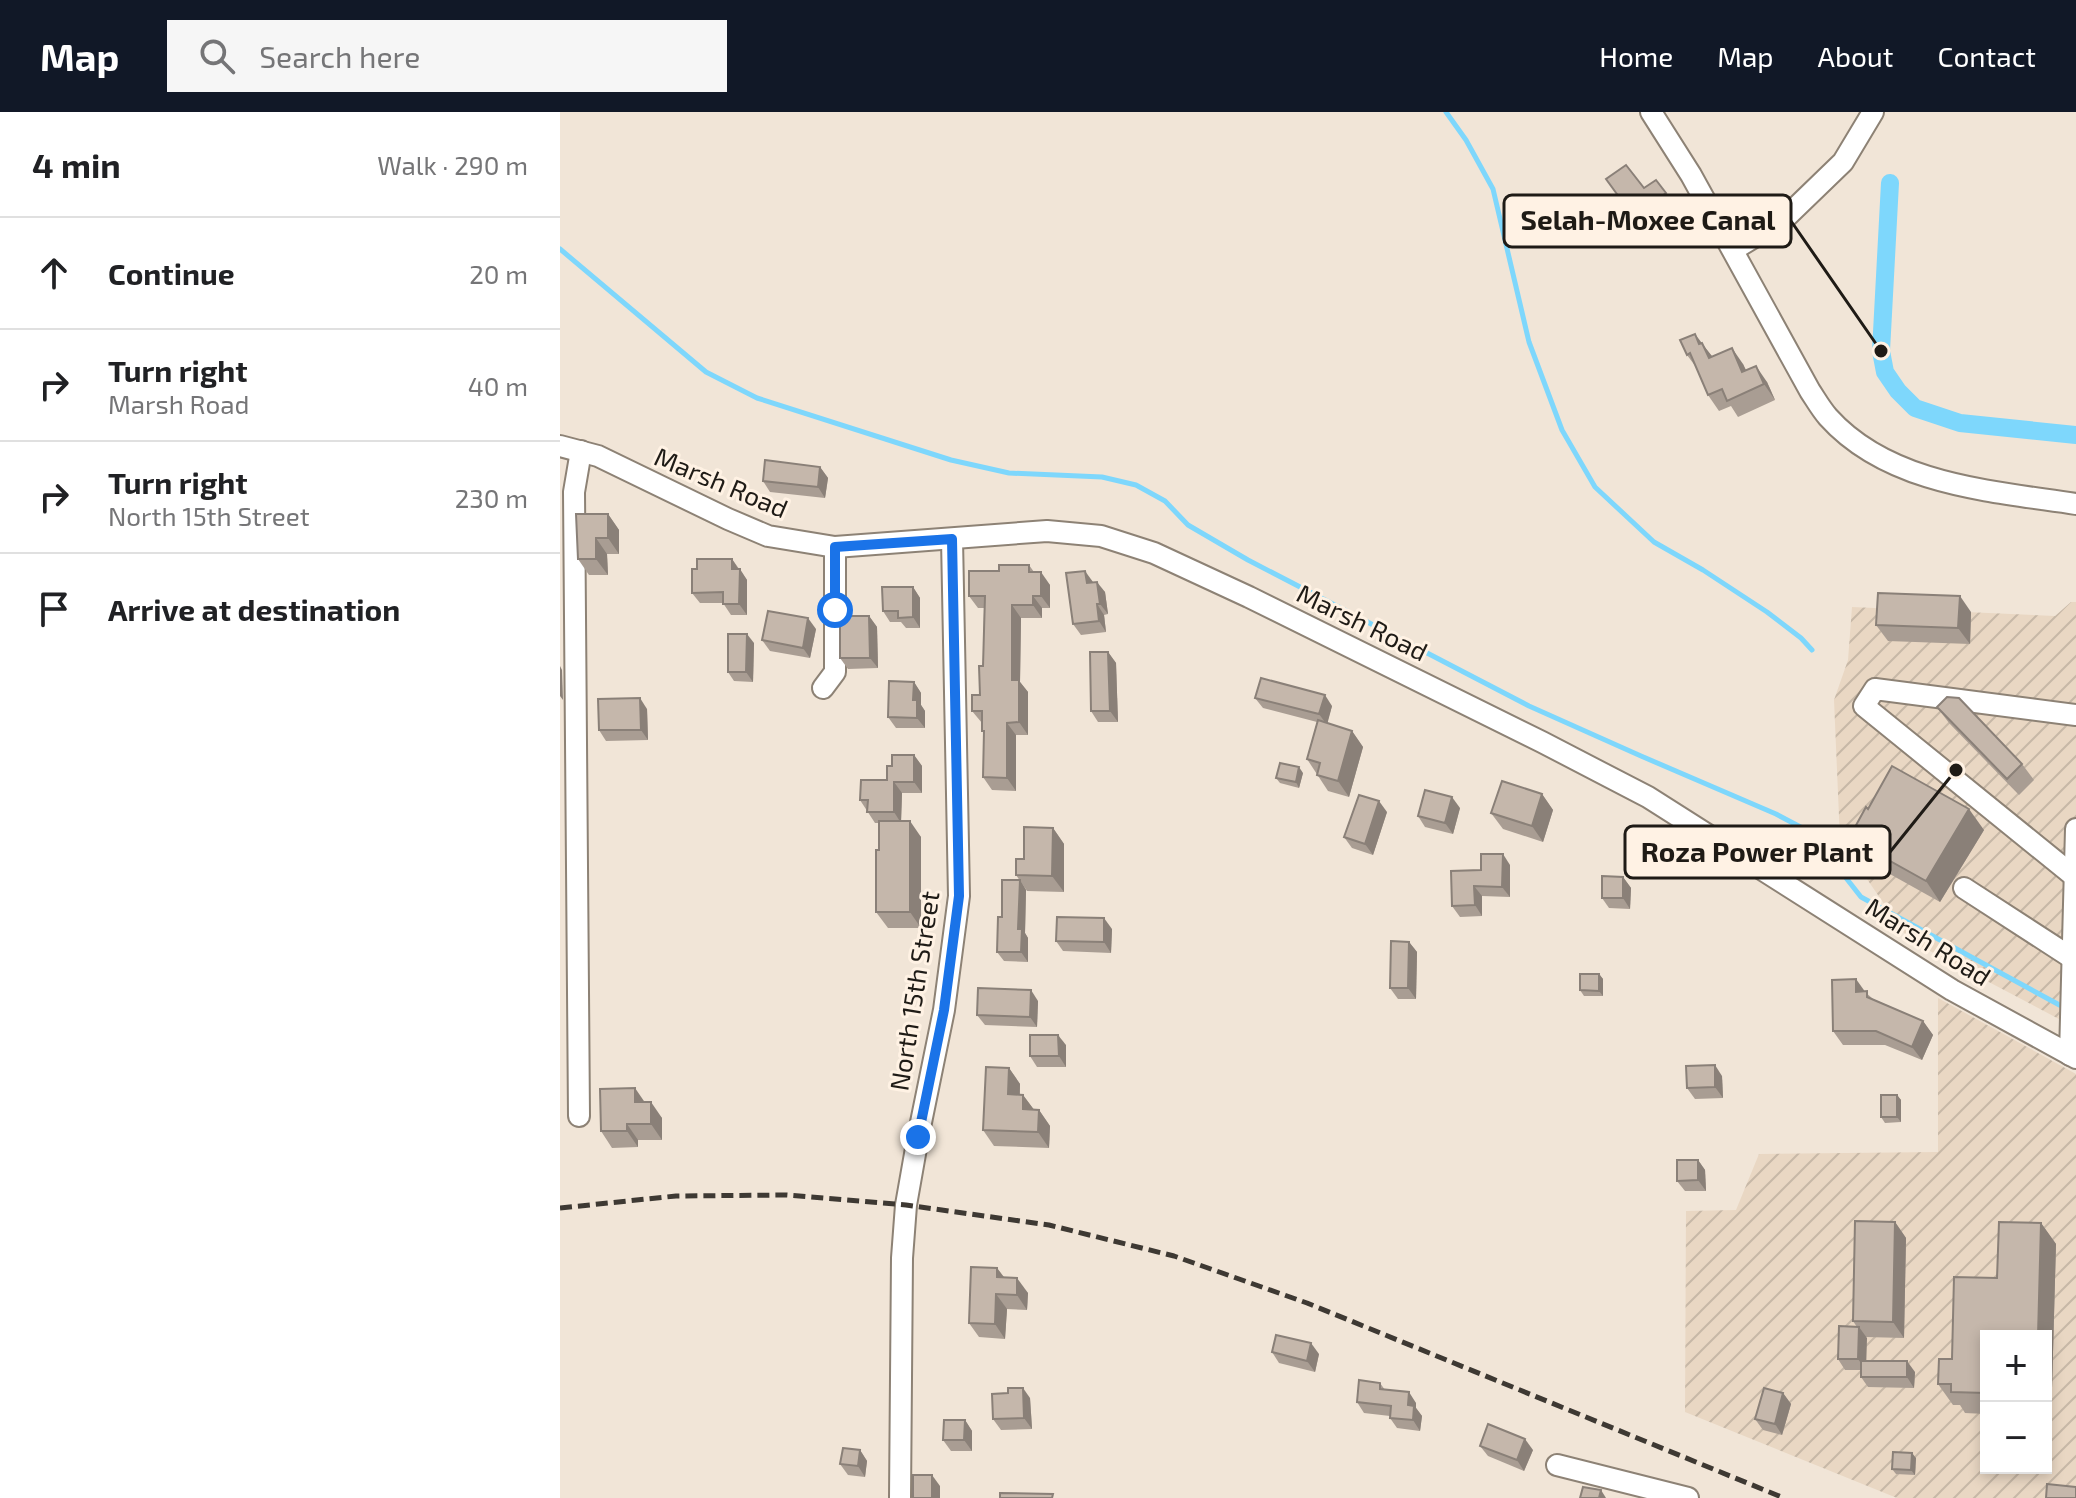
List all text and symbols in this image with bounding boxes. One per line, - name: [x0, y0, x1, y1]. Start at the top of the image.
- search box: [167, 20, 727, 92]
- text: Map: [40, 33, 119, 79]
- icon: search: [195, 34, 239, 78]
- text: Search here: [259, 38, 420, 74]
- text: Home: [1599, 39, 1673, 73]
- text: Map: [1717, 39, 1774, 73]
- text: About: [1818, 39, 1893, 73]
- text: Contact: [1937, 39, 2036, 73]
- text: 4 min: [32, 144, 121, 185]
- text: Walk · 290 m: [377, 149, 528, 180]
- callout: Selah-Moxee Canal: [1504, 195, 1791, 247]
- text: Selah-Moxee Canal: [1520, 202, 1776, 236]
- icon: ahead: [32, 251, 76, 295]
- text: Continue: [108, 255, 235, 291]
- text: 20 m: [469, 258, 528, 289]
- text: Turn right: [108, 352, 248, 388]
- icon: right: [32, 363, 76, 407]
- text: 40 m: [468, 370, 528, 401]
- text: Marsh Road: [108, 388, 250, 419]
- street label: Marsh Road: [650, 440, 793, 524]
- text: Turn right: [108, 464, 248, 500]
- icon: right: [32, 475, 76, 519]
- text: 230 m: [455, 482, 528, 513]
- text: North 15th Street: [108, 500, 310, 531]
- street label: Marsh Road: [1292, 577, 1433, 667]
- icon: arrive: [32, 587, 76, 631]
- text: Arrive at destination: [108, 591, 400, 627]
- route start: [817, 592, 853, 628]
- callout: Roza Power Plant: [1625, 826, 1890, 878]
- text: Roza Power Plant: [1641, 834, 1873, 868]
- street label: North 15th Street: [882, 889, 945, 1093]
- street label: Marsh Road: [1861, 890, 1997, 991]
- route end: [900, 1119, 936, 1155]
- map controls: [1980, 1330, 2052, 1474]
- button: +: [1980, 1330, 2052, 1402]
- button: −: [1980, 1402, 2052, 1474]

